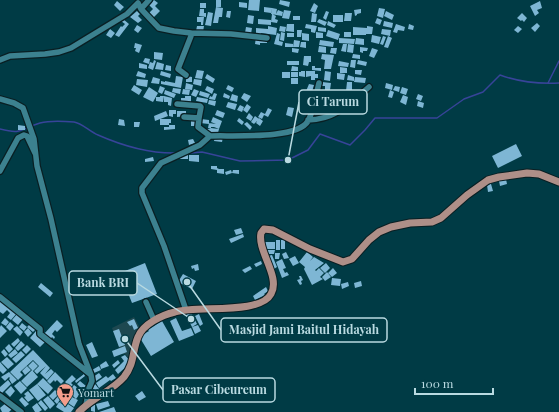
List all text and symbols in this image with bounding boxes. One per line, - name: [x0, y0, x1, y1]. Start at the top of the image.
- callout: Ci Tarum: [299, 90, 367, 114]
- text: Ci Tarum: [307, 93, 359, 109]
- callout: Bank BRI: [69, 271, 137, 295]
- text: Bank BRI: [77, 274, 130, 290]
- callout: Masjid Jami Baitul Hidayah: [221, 318, 387, 342]
- text: Masjid Jami Baitul Hidayah: [229, 321, 380, 337]
- scale bar: [415, 370, 493, 396]
- text: 100 m: [421, 375, 454, 391]
- callout: Pasar Cibeureum: [163, 378, 275, 402]
- text: Pasar Cibeureum: [171, 381, 267, 397]
- supermarket icon: Yomart: [55, 382, 75, 407]
- place label: Yomart: [77, 385, 114, 400]

